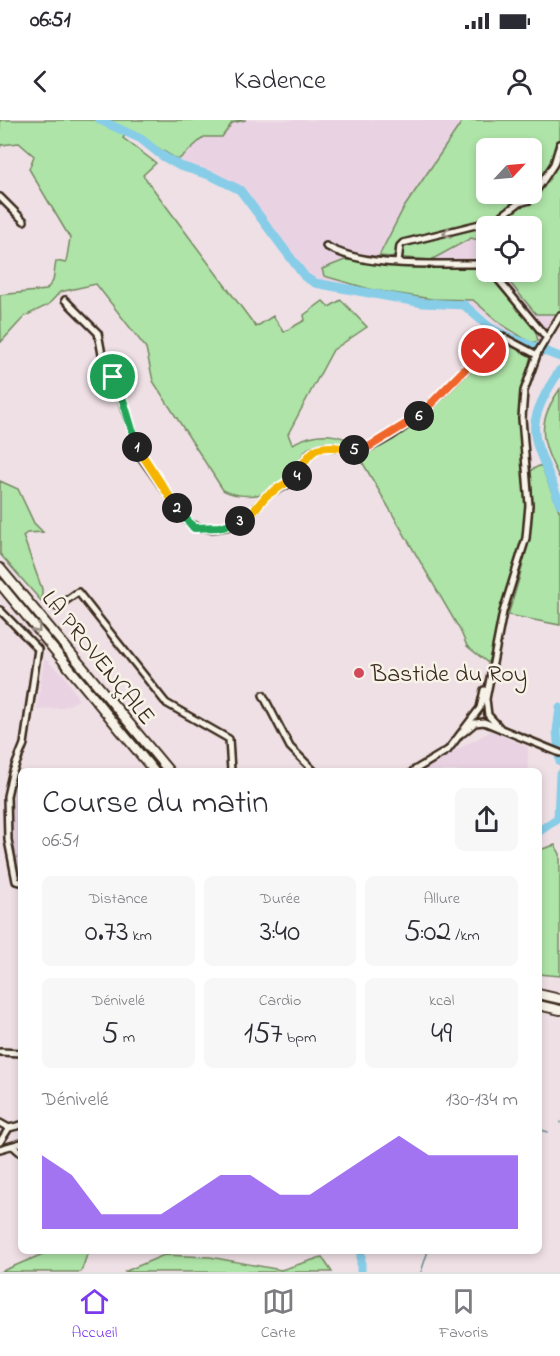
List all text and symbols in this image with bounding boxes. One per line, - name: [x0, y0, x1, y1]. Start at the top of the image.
- text: 06:51: [30, 5, 71, 37]
- text: Kadence: [234, 62, 326, 101]
- icon: back: [24, 65, 57, 98]
- icon: person: [503, 65, 536, 98]
- north arrow: [476, 138, 542, 204]
- map controls: [476, 138, 542, 282]
- button: locate: [476, 216, 542, 282]
- one-way arrow: [443, 226, 453, 239]
- pin: [458, 325, 509, 376]
- icon: check: [467, 334, 500, 367]
- pin: [87, 351, 138, 402]
- icon: arrive: [96, 360, 129, 393]
- pin: 6: [404, 401, 434, 431]
- text: 6: [415, 404, 423, 428]
- pin: 1: [122, 432, 152, 462]
- text: 1: [134, 435, 140, 459]
- pin: 5: [339, 435, 369, 465]
- text: 5: [349, 438, 359, 462]
- pin: 4: [282, 461, 312, 491]
- text: 4: [294, 464, 300, 488]
- pin: 2: [162, 493, 192, 523]
- text: 2: [173, 496, 181, 520]
- pin: 3: [225, 506, 255, 536]
- text: 3: [237, 509, 243, 533]
- street label: LA PROVENÇALE: [32, 584, 163, 734]
- one-way arrow: [30, 623, 41, 634]
- place label: Bastide du Roy: [370, 658, 527, 694]
- marker: Bastide du Roy: [352, 666, 366, 680]
- text: Course du matin: [42, 780, 268, 828]
- button: share: [455, 788, 518, 851]
- text: 06:51: [42, 827, 79, 856]
- text: Distance: [89, 887, 148, 911]
- text: Durée: [260, 887, 300, 911]
- text: Allure: [423, 887, 460, 911]
- text: 0.73: [85, 911, 129, 955]
- text: 3:40: [260, 911, 300, 955]
- text: 5:02: [404, 911, 451, 955]
- text: km: [129, 924, 152, 948]
- text: /km: [451, 924, 480, 948]
- text: Dénivelé: [92, 989, 145, 1013]
- text: Cardio: [259, 989, 301, 1013]
- text: kcal: [429, 989, 454, 1013]
- text: 5: [102, 1013, 119, 1057]
- text: 157: [244, 1013, 283, 1057]
- text: 49: [431, 1013, 452, 1057]
- text: m: [119, 1026, 135, 1050]
- text: bpm: [283, 1026, 316, 1050]
- text: Dénivelé: [42, 1086, 109, 1115]
- text: 130–134 m: [446, 1086, 518, 1115]
- tab: Accueil: [72, 1285, 118, 1345]
- tab: Carte: [261, 1285, 296, 1345]
- tab: Favoris: [439, 1285, 488, 1345]

